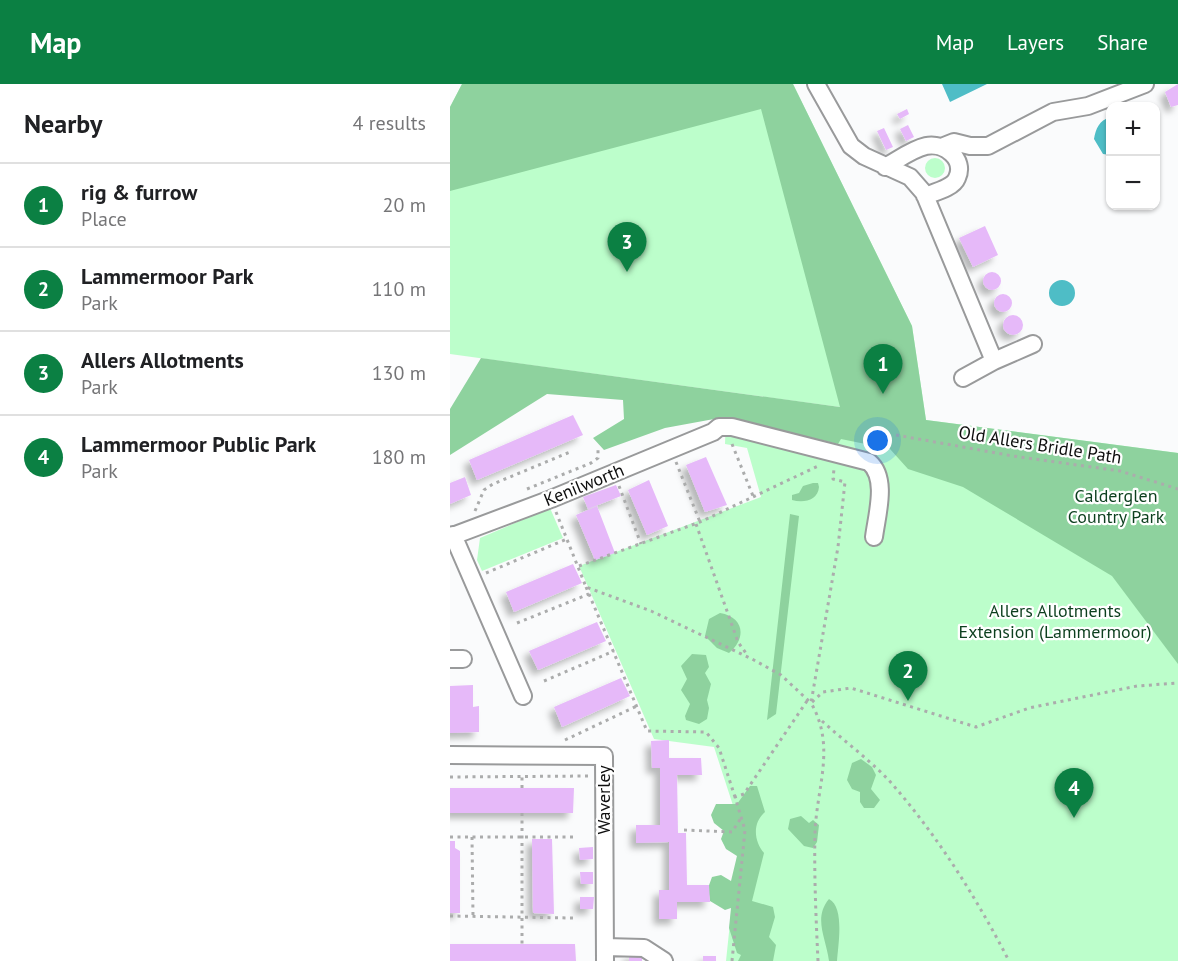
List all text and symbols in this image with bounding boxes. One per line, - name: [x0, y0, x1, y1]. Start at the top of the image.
- text: Map: [30, 24, 81, 61]
- text: Map: [936, 29, 974, 56]
- text: Layers: [1007, 29, 1064, 56]
- text: Share: [1097, 29, 1148, 56]
- map controls: [1106, 102, 1160, 210]
- button: +: [1106, 102, 1160, 156]
- text: Nearby: [24, 107, 102, 140]
- text: 4 results: [353, 110, 426, 136]
- button: −: [1106, 156, 1160, 210]
- text: rig & furrow: [81, 178, 197, 206]
- text: 1: [38, 192, 49, 218]
- text: 20 m: [383, 192, 426, 218]
- text: Place: [81, 206, 127, 232]
- pin: 3: [608, 222, 646, 272]
- text: Lammermoor Park: [81, 262, 254, 290]
- text: 2: [38, 276, 49, 302]
- text: 110 m: [372, 276, 426, 302]
- text: Park: [81, 290, 118, 316]
- pin: 1: [864, 344, 902, 394]
- text: Allers Allotments: [81, 346, 244, 374]
- text: 3: [38, 360, 49, 386]
- text: 130 m: [372, 360, 426, 386]
- text: Park: [81, 374, 118, 400]
- street label: Old Allers Bridle Path: [957, 420, 1123, 469]
- your location: [863, 426, 892, 455]
- text: Lammermoor Public Park: [81, 430, 316, 458]
- text: 4: [38, 444, 49, 470]
- text: 180 m: [372, 444, 426, 470]
- text: Park: [81, 458, 118, 484]
- street label: Kenilworth: [540, 458, 627, 511]
- park label: Calderglen Country Park: [1068, 484, 1165, 528]
- park label: Allers Allotments Extension (Lammermoor): [959, 599, 1152, 643]
- pin: 2: [888, 652, 928, 701]
- street label: Waverley: [592, 765, 615, 835]
- pin: 4: [1054, 768, 1094, 818]

